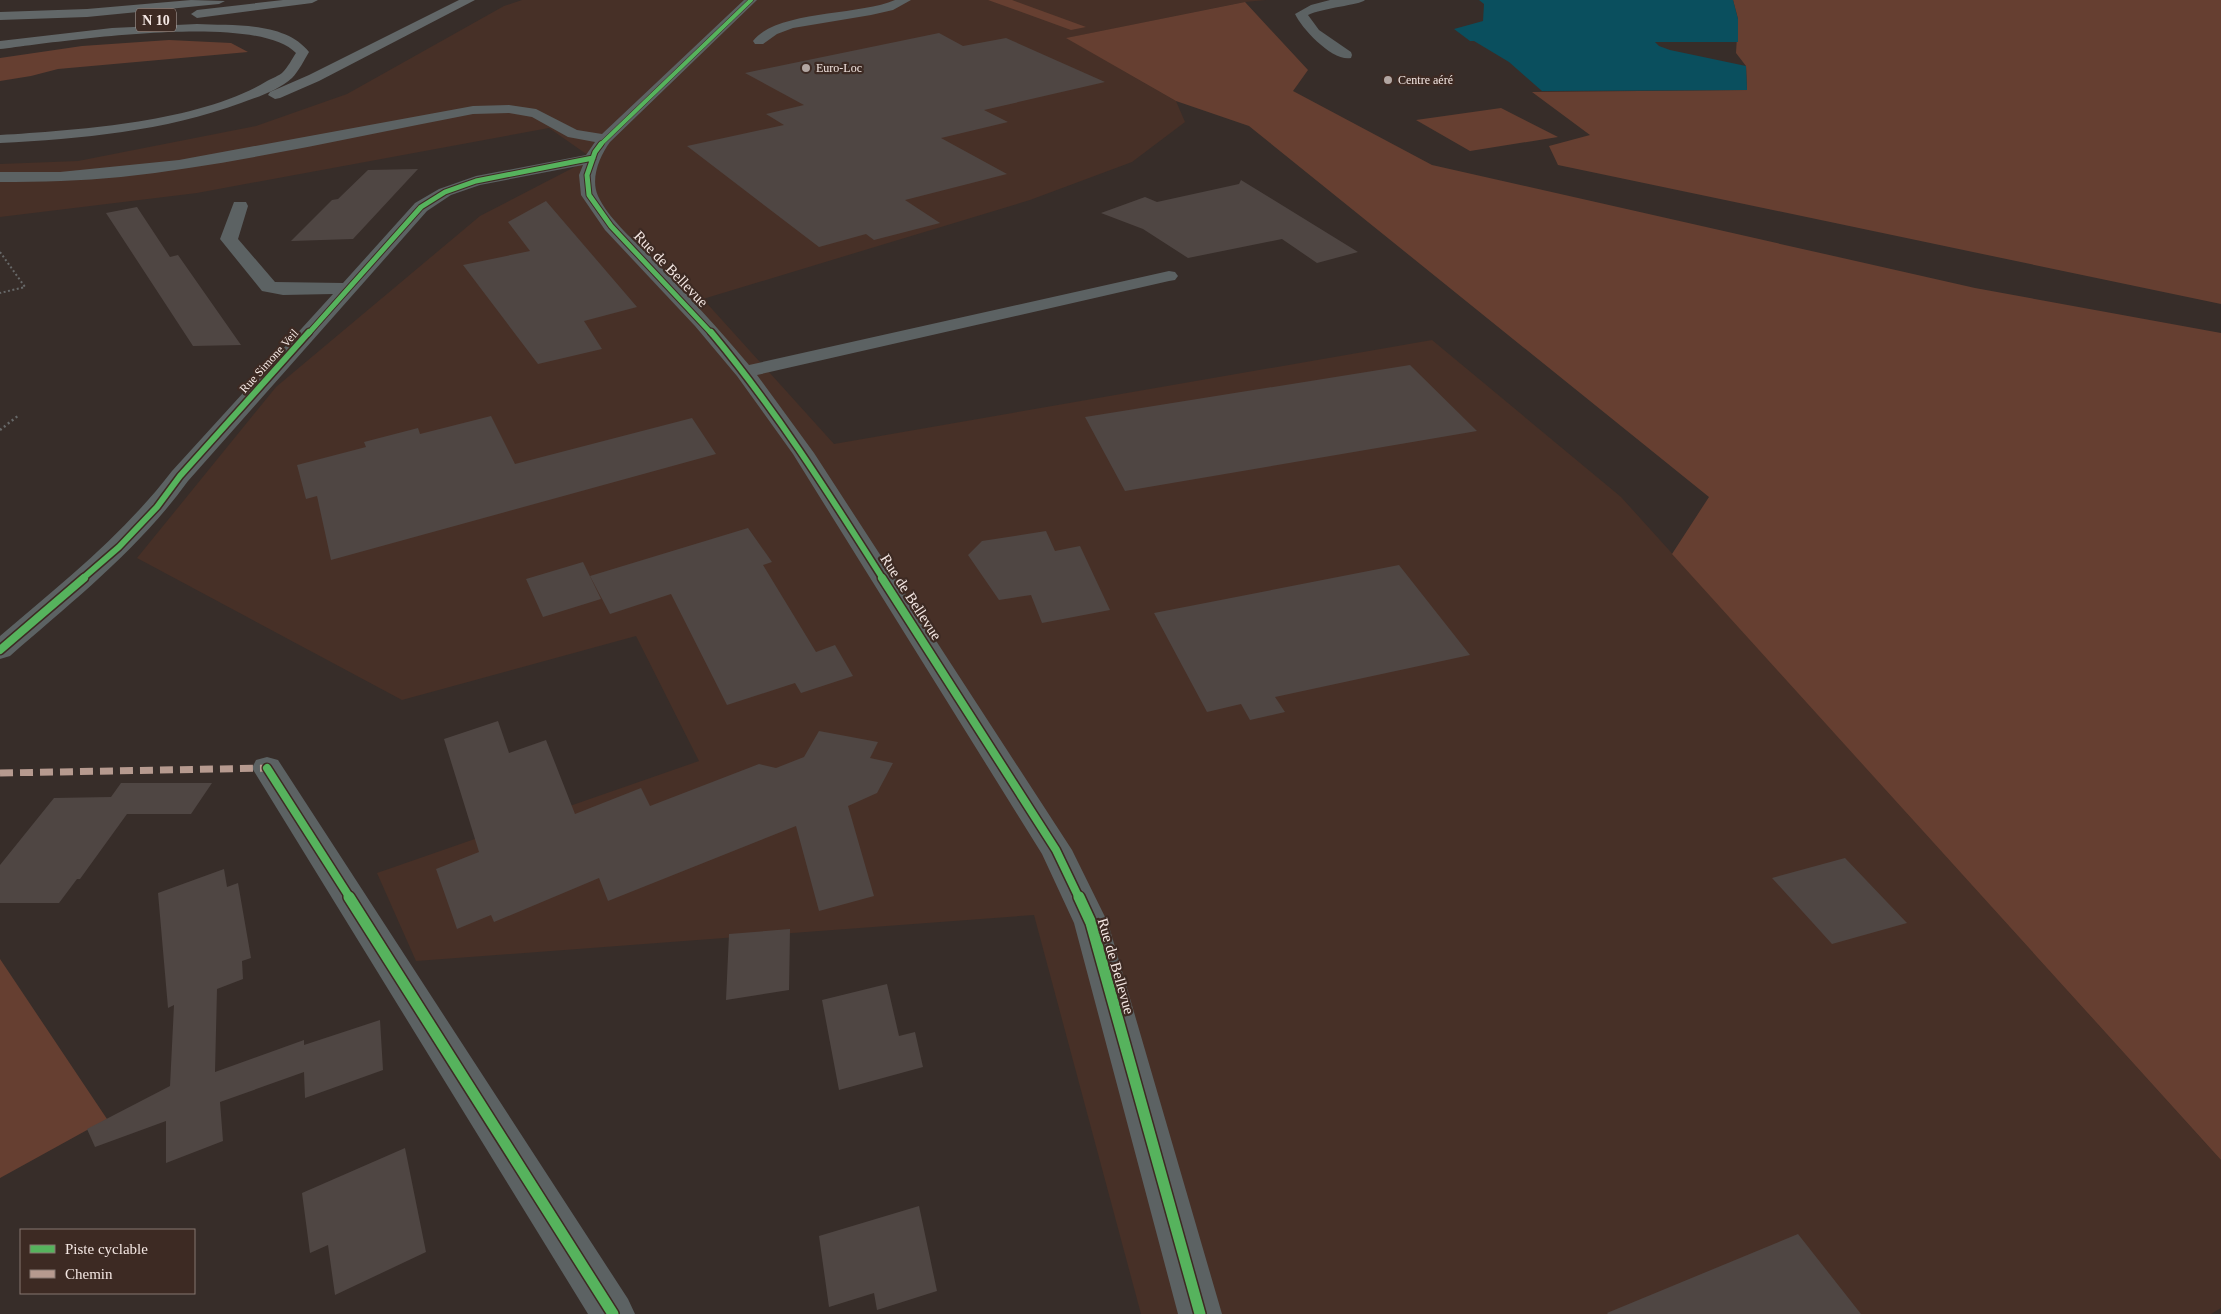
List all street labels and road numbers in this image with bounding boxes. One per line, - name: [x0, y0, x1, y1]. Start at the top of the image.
- road number: N 10: [136, 8, 176, 32]
- street label: Rue de Bellevue: [631, 228, 711, 310]
- street label: Rue Simone Veil: [237, 326, 302, 396]
- street label: Rue de Bellevue: [877, 551, 945, 643]
- street label: Rue de Bellevue: [1095, 916, 1137, 1016]

